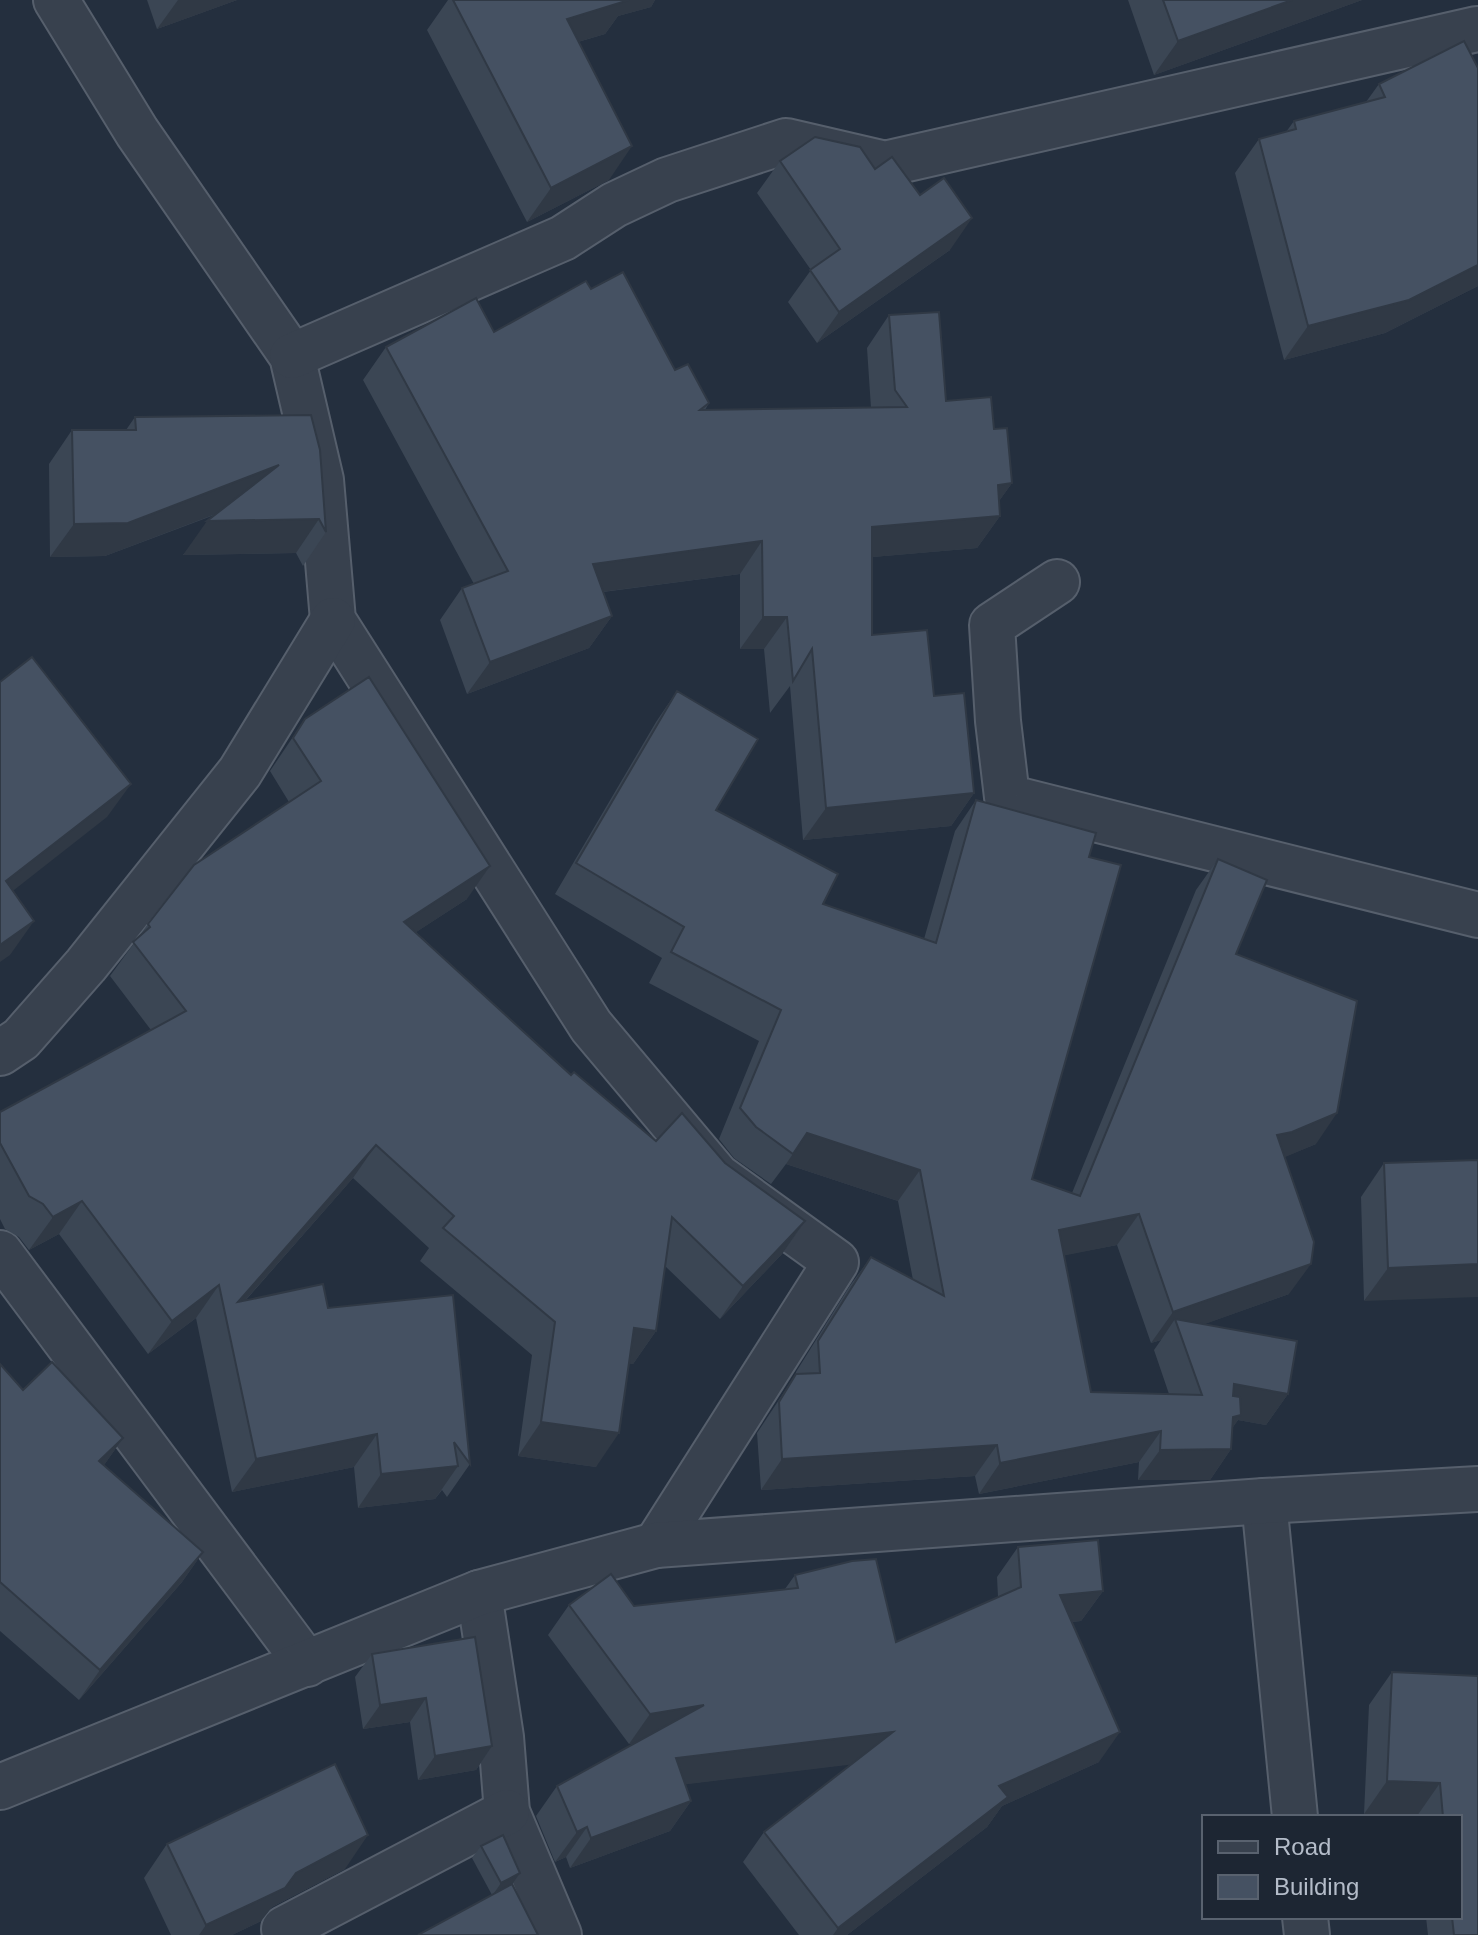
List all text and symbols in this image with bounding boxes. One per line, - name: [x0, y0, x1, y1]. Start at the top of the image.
- legend: [1202, 1815, 1462, 1919]
- text: Road: [1274, 1833, 1331, 1860]
- text: Building: [1274, 1873, 1359, 1900]

